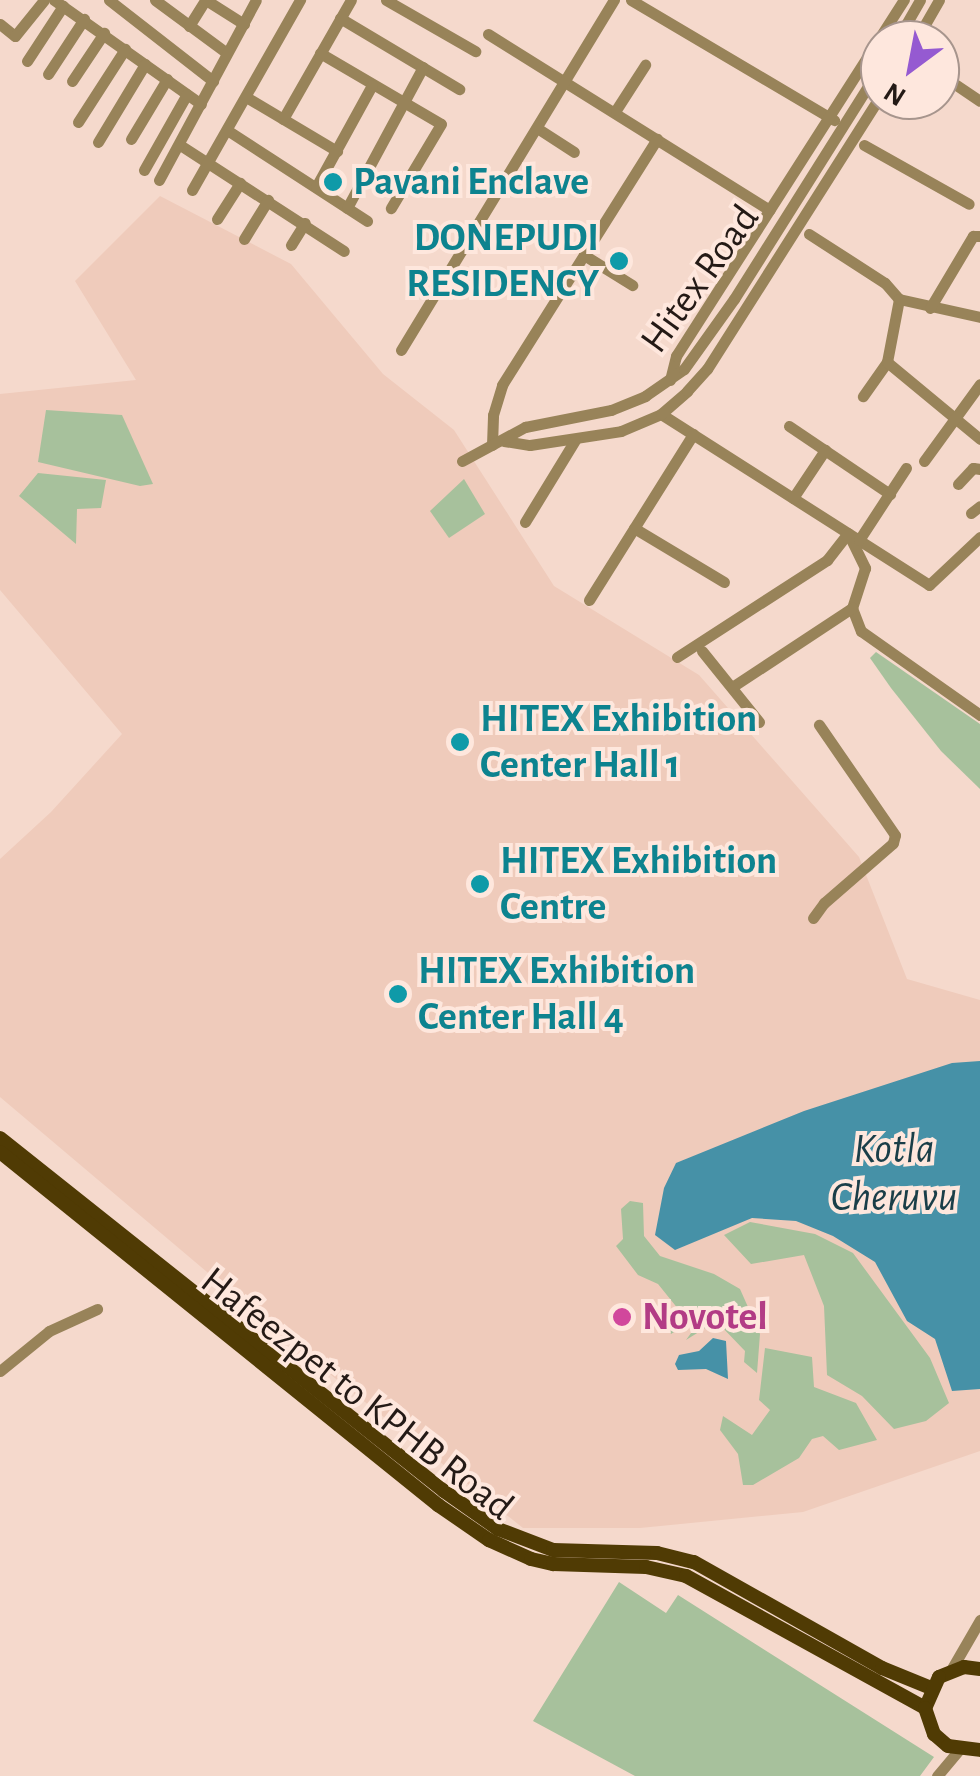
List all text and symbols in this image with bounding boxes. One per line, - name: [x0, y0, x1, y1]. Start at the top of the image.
- north arrow: [860, 20, 960, 120]
- text: N: [879, 77, 911, 111]
- place label: Pavani Enclave: [353, 158, 589, 206]
- marker: Pavani Enclave: [322, 171, 344, 193]
- street label: Hitex Road: [630, 196, 770, 362]
- place label: DONEPUDI RESIDENCY: [406, 214, 599, 308]
- marker: DONEPUDI RESIDENCY: [608, 250, 630, 272]
- place label: HITEX Exhibition Center Hall 1: [480, 695, 757, 789]
- marker: HITEX Exhibition Center Hall 1: [449, 731, 471, 753]
- place label: HITEX Exhibition Centre: [500, 837, 777, 931]
- marker: HITEX Exhibition Centre: [469, 873, 491, 895]
- place label: HITEX Exhibition Center Hall 4: [418, 947, 695, 1041]
- marker: HITEX Exhibition Center Hall 4: [387, 983, 409, 1005]
- water label: Kotla Cheruvu: [831, 1124, 957, 1222]
- street label: Hafeezpet to KPHB Road: [191, 1257, 523, 1531]
- place label: Novotel: [642, 1293, 768, 1341]
- marker: Novotel: [611, 1306, 633, 1328]

